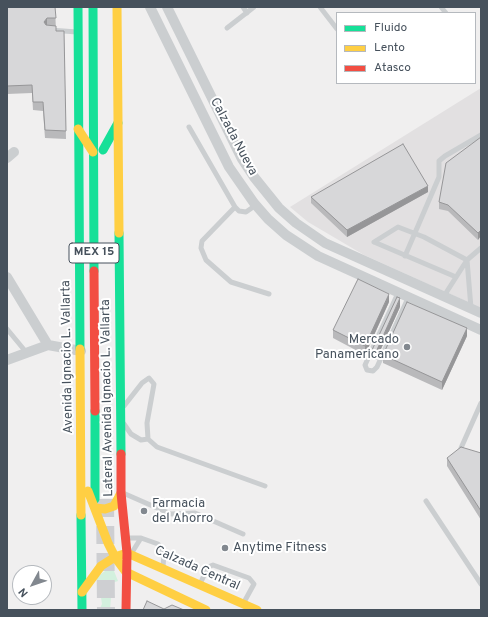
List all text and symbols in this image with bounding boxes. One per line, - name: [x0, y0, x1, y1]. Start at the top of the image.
- legend: [336, 12, 476, 84]
- text: Fluido: [374, 20, 407, 36]
- text: Lento: [374, 40, 405, 56]
- text: Atasco: [374, 60, 411, 76]
- street label: Calzada Nueva: [206, 95, 260, 179]
- road number: MEX 15: [69, 243, 119, 263]
- street label: Avenida Ignacio L. Vallarta: [59, 280, 77, 434]
- street label: Lateral Avenida Ignacio L. Vallarta: [98, 299, 118, 497]
- place label: Mercado Panamericano: [315, 332, 399, 363]
- marker: Mercado Panamericano: [402, 342, 412, 352]
- place label: Farmacia del Ahorro: [152, 496, 213, 527]
- marker: Farmacia del Ahorro: [139, 506, 149, 516]
- place label: Anytime Fitness: [233, 540, 327, 556]
- street label: Calzada Central: [152, 543, 242, 595]
- marker: Anytime Fitness: [220, 543, 230, 553]
- north arrow: [12, 565, 52, 605]
- text: N: [16, 585, 31, 600]

